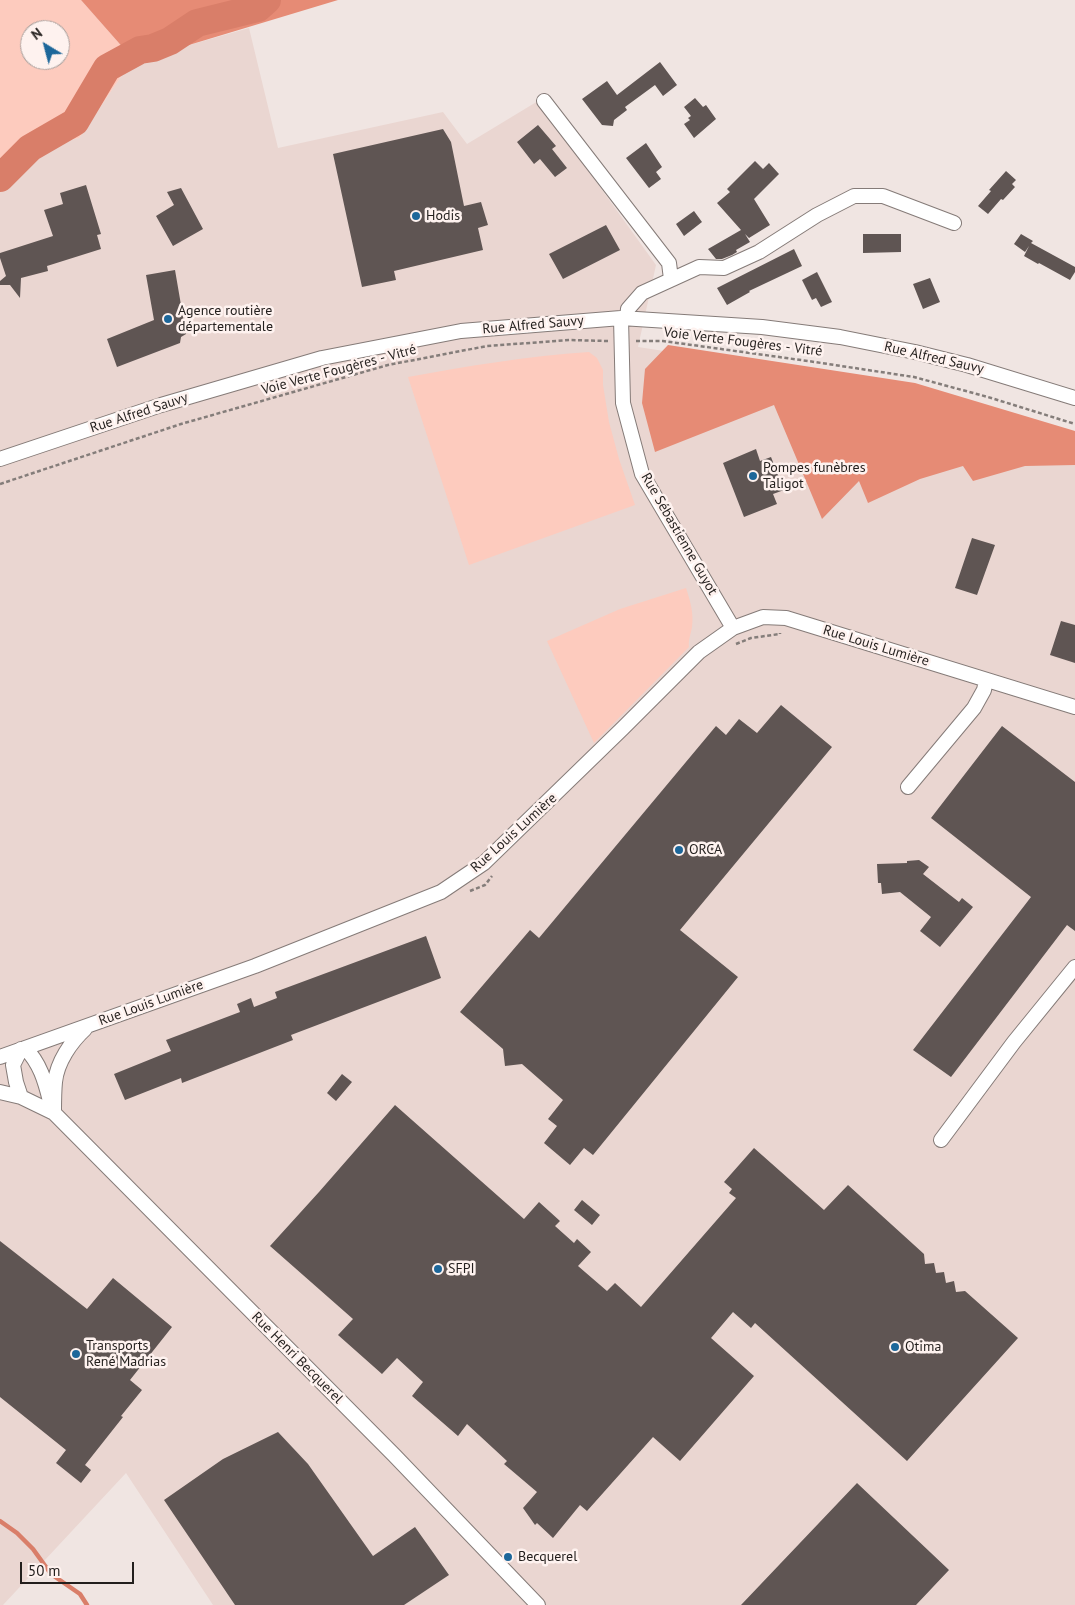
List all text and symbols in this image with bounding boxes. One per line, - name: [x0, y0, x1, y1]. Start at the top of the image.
- north arrow: [20, 20, 70, 70]
- text: N: [27, 24, 46, 44]
- place label: Hodis: [426, 208, 460, 224]
- marker: Hodis: [410, 210, 422, 222]
- place label: Agence routière départementale: [178, 303, 273, 336]
- street label: Rue Alfred Sauvy: [482, 312, 584, 338]
- marker: Agence routière départementale: [162, 313, 174, 325]
- street label: Voie Verte Fougères - Vitré: [663, 324, 823, 360]
- street label: Rue Alfred Sauvy: [883, 338, 985, 378]
- street label: Voie Verte Fougères - Vitré: [260, 341, 418, 399]
- street label: Rue Alfred Sauvy: [88, 389, 190, 437]
- place label: Pompes funèbres Taligot: [763, 460, 866, 492]
- street label: Rue Sébastienne Guyot: [637, 470, 721, 598]
- marker: Pompes funèbres Taligot: [747, 470, 759, 482]
- street label: Rue Louis Lumière: [821, 622, 931, 670]
- street label: Rue Louis Lumière: [467, 790, 561, 876]
- place label: ORCA: [689, 842, 722, 858]
- marker: ORCA: [673, 844, 685, 856]
- street label: Rue Louis Lumière: [96, 976, 206, 1030]
- place label: SFPI: [448, 1261, 475, 1277]
- marker: SFPI: [432, 1263, 444, 1275]
- street label: Rue Henri Becquerel: [248, 1309, 346, 1407]
- place label: Transports René Madrias: [86, 1338, 166, 1370]
- place label: Otima: [905, 1339, 941, 1355]
- marker: Otima: [889, 1341, 901, 1353]
- marker: Transports René Madrias: [70, 1348, 82, 1360]
- place label: Becquerel: [518, 1549, 577, 1565]
- marker: Becquerel: [502, 1551, 514, 1563]
- scale bar: [22, 1552, 136, 1584]
- text: 50 m: [28, 1561, 61, 1580]

